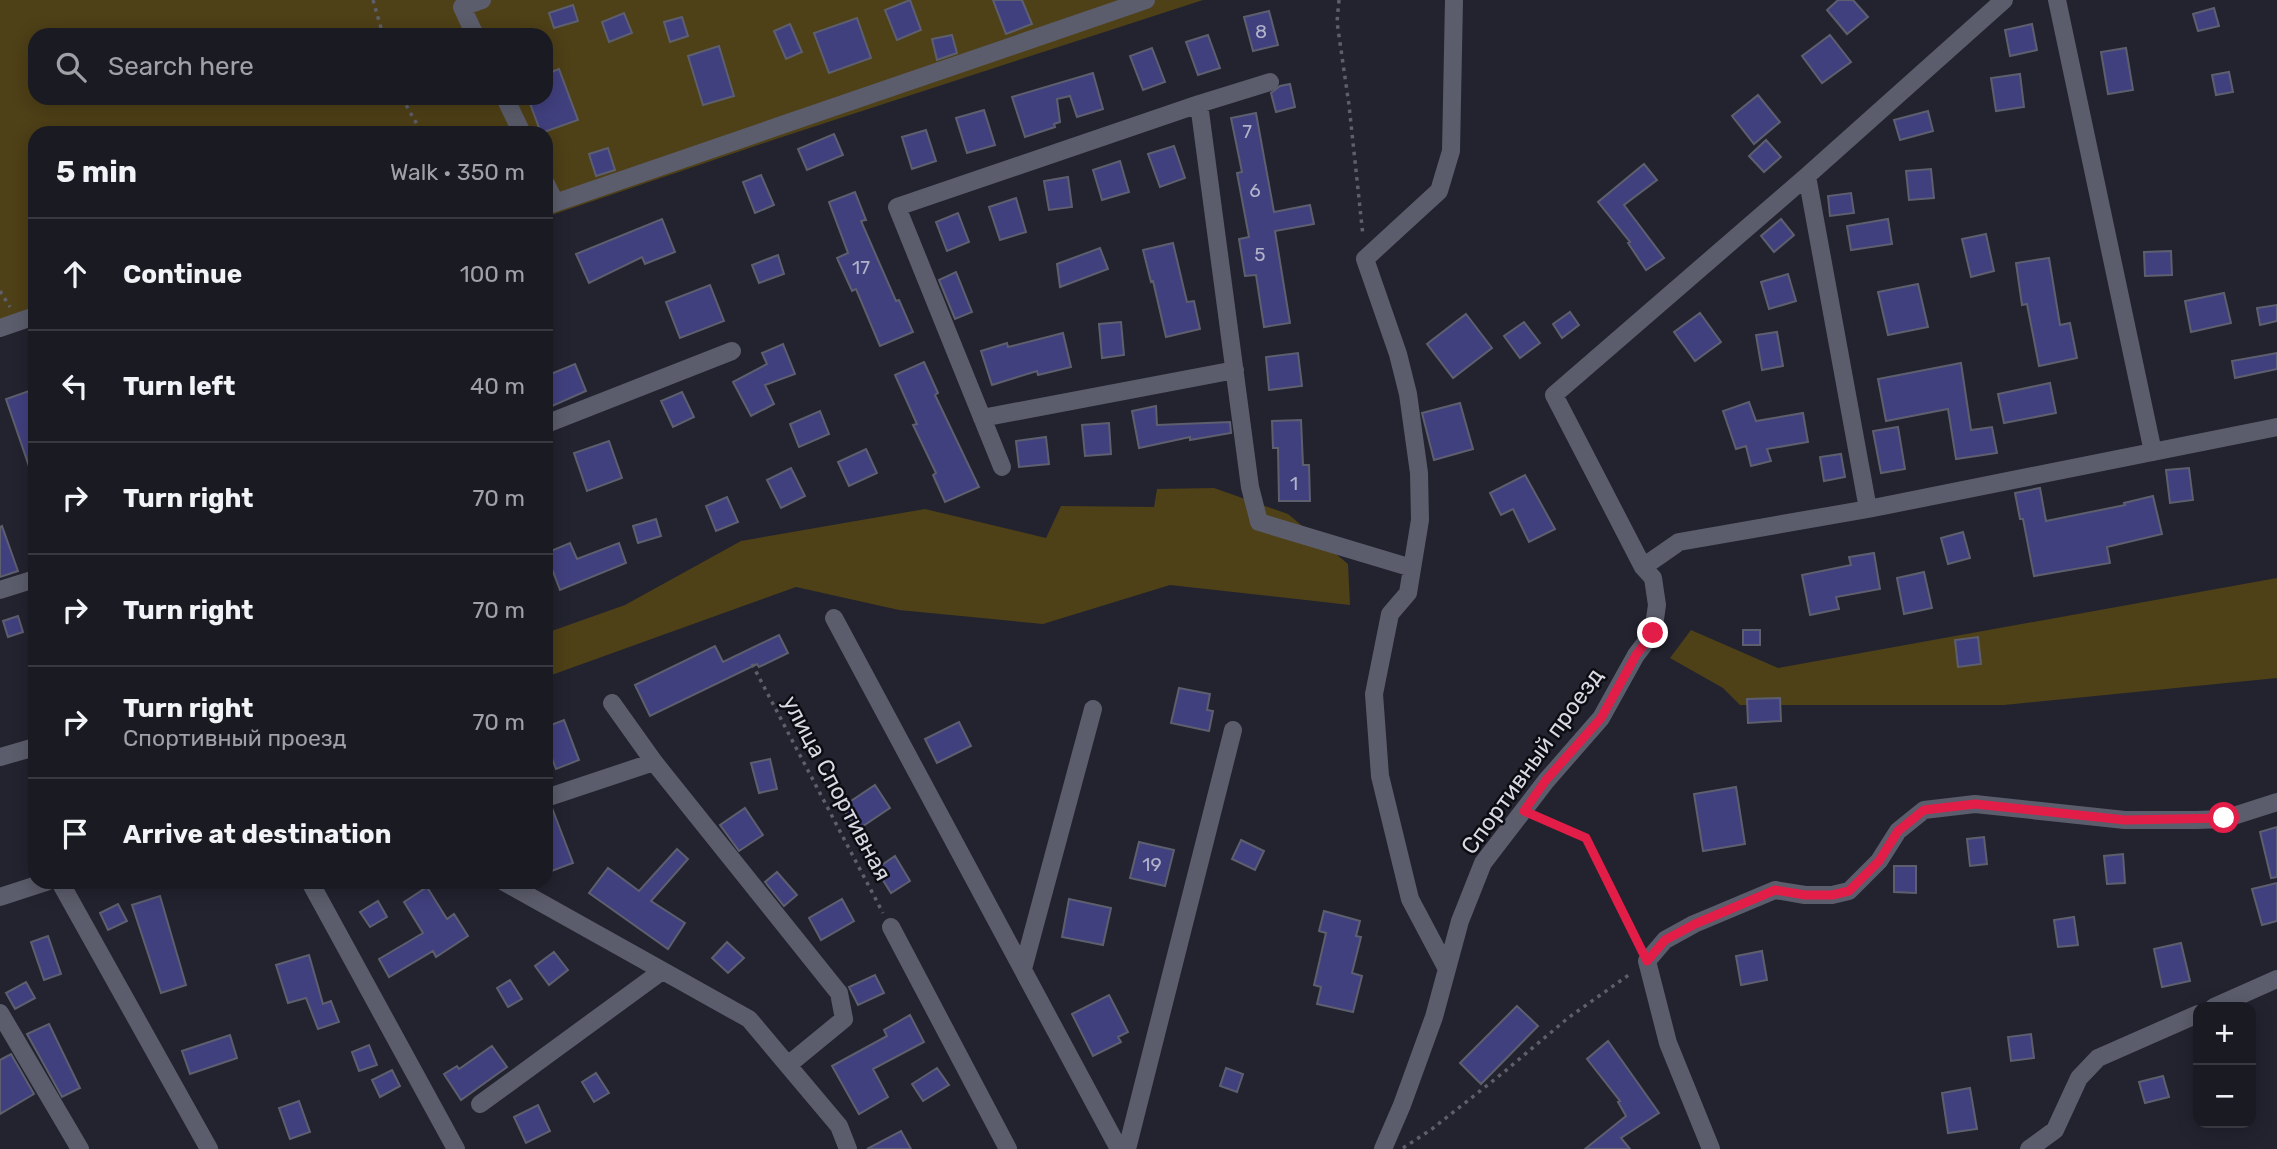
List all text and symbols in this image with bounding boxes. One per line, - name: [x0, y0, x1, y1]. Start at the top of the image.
- house number: 8: [1255, 20, 1267, 43]
- search box: [28, 28, 553, 105]
- icon: search: [52, 48, 90, 86]
- text: Search here: [108, 51, 254, 82]
- house number: 7: [1242, 120, 1252, 143]
- text: 5 min: [56, 154, 137, 190]
- text: Walk · 350 m: [390, 158, 525, 186]
- house number: 6: [1249, 179, 1261, 202]
- house number: 5: [1254, 243, 1266, 266]
- icon: ahead: [56, 255, 94, 293]
- house number: 17: [852, 256, 870, 279]
- text: Continue: [123, 259, 242, 290]
- text: 100 m: [460, 260, 525, 288]
- icon: left: [56, 367, 94, 405]
- text: Turn left: [123, 371, 235, 402]
- text: 40 m: [470, 372, 525, 400]
- house number: 1: [1290, 472, 1298, 495]
- icon: right: [56, 479, 94, 517]
- text: Turn right: [123, 483, 253, 514]
- text: 70 m: [473, 484, 525, 512]
- icon: right: [56, 591, 94, 629]
- text: Turn right: [123, 595, 253, 626]
- text: 70 m: [473, 596, 525, 624]
- route end: [1637, 617, 1668, 648]
- street label: Спортивный проезд: [1455, 662, 1609, 860]
- street label: улица Спортивная: [776, 691, 898, 885]
- text: Turn right: [123, 693, 253, 724]
- icon: right: [56, 703, 94, 741]
- text: 70 m: [473, 708, 525, 736]
- text: Спортивный проезд: [123, 724, 346, 752]
- route start: [2208, 802, 2239, 833]
- icon: arrive: [56, 815, 94, 853]
- text: Arrive at destination: [123, 819, 391, 850]
- house number: 19: [1142, 853, 1162, 876]
- map controls: [2193, 1002, 2256, 1128]
- button: +: [2193, 1002, 2256, 1065]
- button: −: [2193, 1065, 2256, 1128]

